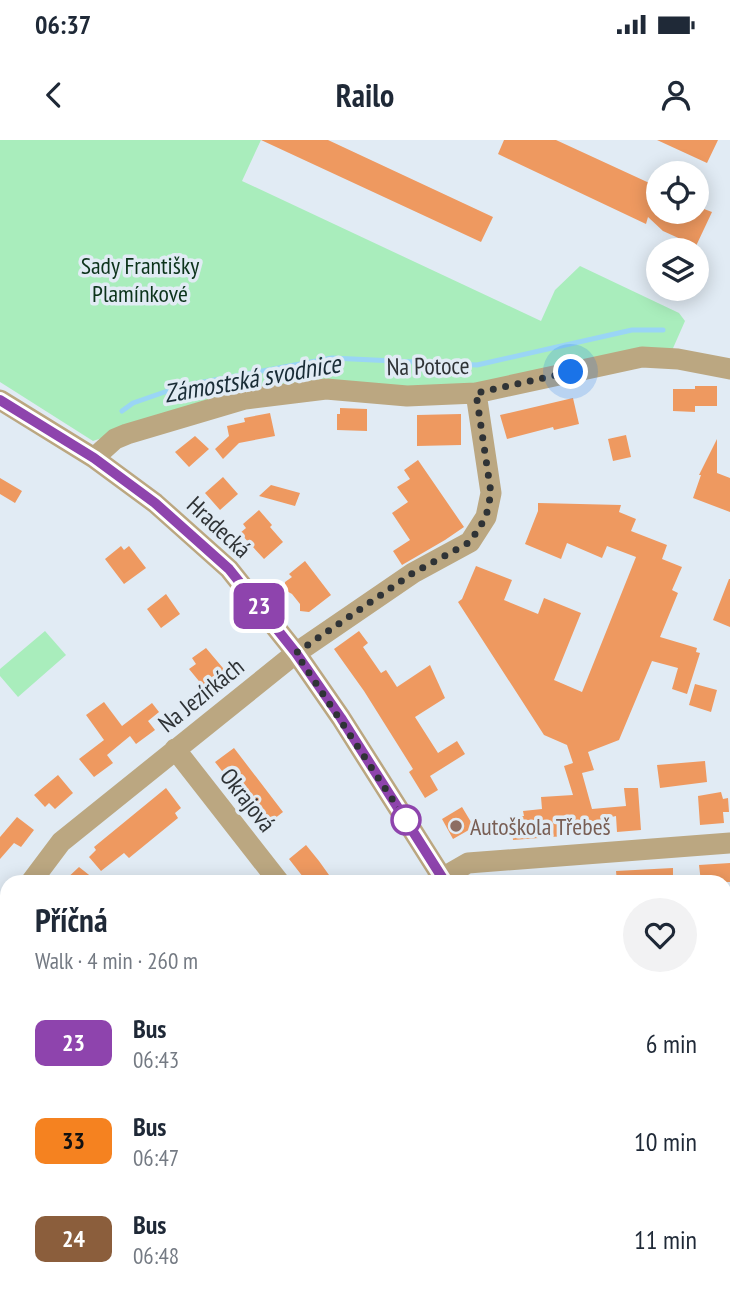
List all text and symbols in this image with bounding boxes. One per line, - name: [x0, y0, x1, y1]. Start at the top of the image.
- text: 06:37: [35, 8, 91, 41]
- text: Railo: [336, 74, 394, 116]
- icon: back: [35, 76, 73, 114]
- icon: person: [657, 76, 695, 114]
- map controls: [646, 161, 709, 301]
- button: locate: [646, 161, 709, 224]
- button: layers: [646, 238, 709, 301]
- park label: Sady Františky Plamínkové: [81, 250, 199, 309]
- water label: Zámostská svodnice: [161, 346, 345, 410]
- street label: Na Potoce: [386, 350, 470, 382]
- your location: [553, 354, 588, 389]
- street label: Hradecká: [180, 490, 258, 564]
- line badge: 23: [228, 583, 290, 629]
- text: 23: [248, 590, 270, 621]
- street label: Na Jezírkách: [152, 651, 250, 739]
- street label: Okrajová: [213, 762, 283, 838]
- unlabelled marker: [391, 805, 421, 835]
- place label: Autoškola Třebeš: [470, 811, 611, 842]
- marker: Autoškola Třebeš: [448, 818, 464, 834]
- text: Příčná: [35, 898, 108, 941]
- button: heart: [623, 898, 697, 972]
- text: Walk · 4 min · 260 m: [35, 946, 198, 975]
- text: Bus: [133, 1012, 166, 1045]
- text: 23: [62, 1027, 85, 1058]
- text: 6 min: [646, 1027, 697, 1060]
- text: 06:43: [133, 1045, 179, 1074]
- text: Bus: [133, 1110, 166, 1143]
- text: 33: [62, 1125, 85, 1156]
- text: 10 min: [634, 1125, 697, 1158]
- text: 06:47: [133, 1143, 179, 1172]
- text: Bus: [133, 1208, 166, 1241]
- text: 24: [62, 1223, 85, 1254]
- text: 11 min: [634, 1223, 697, 1256]
- text: 06:48: [133, 1241, 179, 1270]

